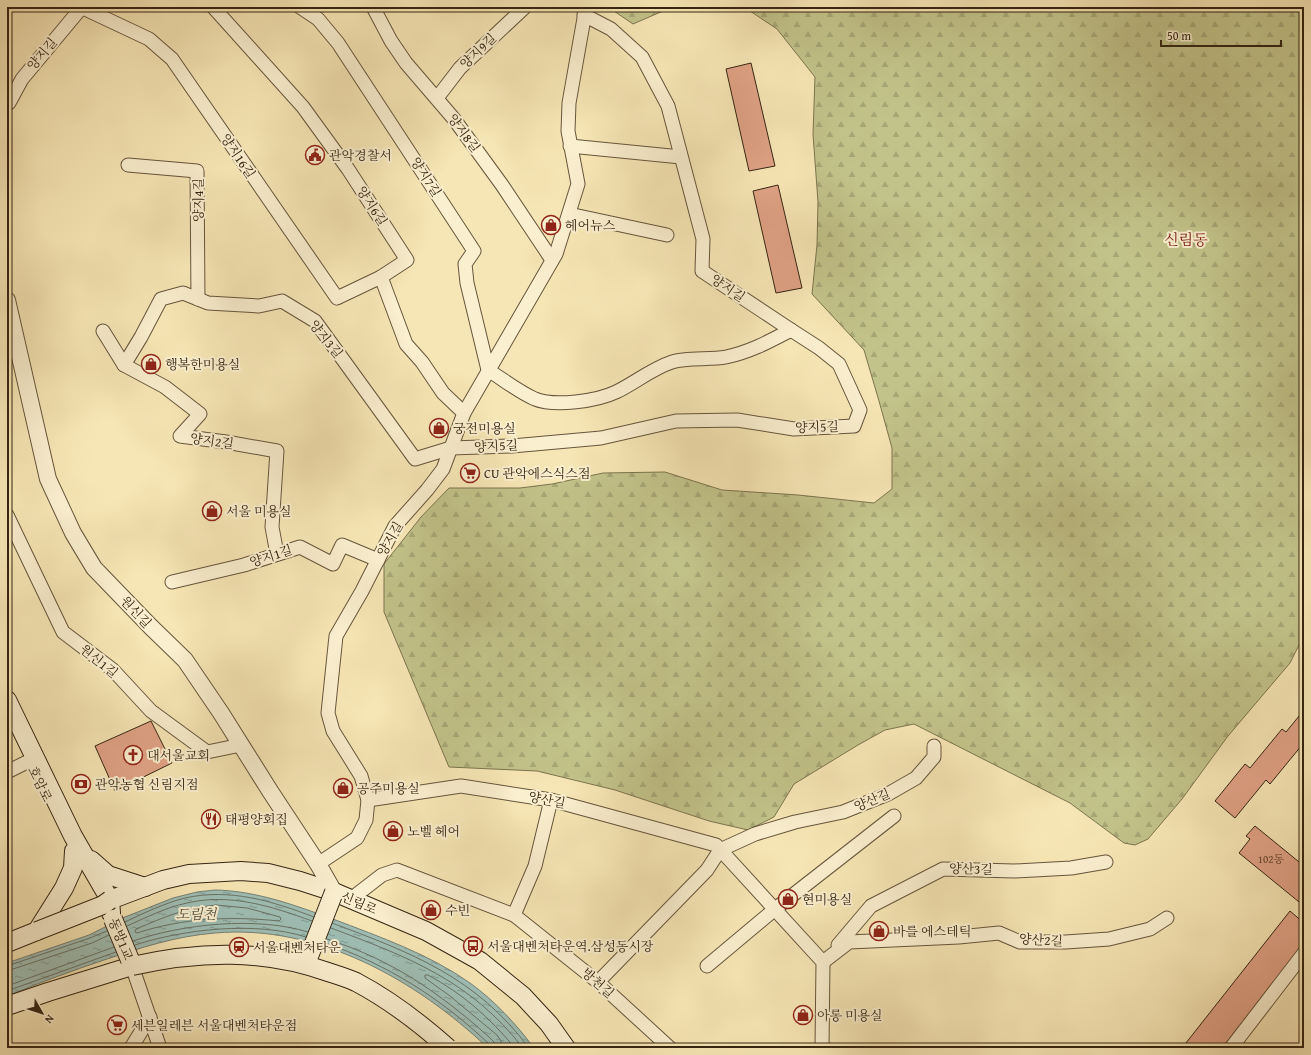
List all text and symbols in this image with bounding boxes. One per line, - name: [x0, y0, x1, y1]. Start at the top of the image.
- scale bar: [1161, 22, 1281, 48]
- text: 50 m: [1167, 27, 1191, 44]
- street label: 양지9길: [456, 29, 500, 73]
- street label: 양지길: [23, 33, 61, 75]
- street label: 양지8길: [443, 110, 485, 156]
- street label: 양지16길: [216, 130, 260, 182]
- public building icon: 관악경찰서: [304, 144, 326, 166]
- place label: 관악경찰서: [329, 146, 392, 165]
- street label: 양지7길: [406, 153, 446, 201]
- street label: 양지4길: [189, 178, 208, 222]
- street label: 양지6길: [352, 182, 392, 230]
- shop icon: 헤어뉴스: [540, 214, 562, 236]
- place label: 헤어뉴스: [565, 216, 616, 235]
- district label: 신림동: [1164, 229, 1208, 250]
- street label: 양지길: [707, 270, 749, 306]
- street label: 양지3길: [305, 316, 347, 362]
- shop icon: 행복한미용실: [140, 353, 162, 375]
- place label: 행복한미용실: [165, 355, 240, 374]
- shop icon: 궁전미용실: [428, 417, 450, 439]
- street label: 양지5길: [795, 417, 839, 437]
- place label: 궁전미용실: [453, 419, 516, 438]
- street label: 양지2길: [189, 429, 235, 453]
- street label: 양지5길: [474, 435, 518, 457]
- supermarket icon: CU 관악에스식스점: [459, 462, 481, 484]
- place label: CU 관악에스식스점: [484, 464, 590, 483]
- shop icon: 서울 미용실: [201, 500, 223, 522]
- place label: 서울 미용실: [226, 502, 292, 521]
- street label: 양지길: [372, 518, 408, 560]
- street label: 양지1길: [247, 540, 295, 572]
- street label: 원신길: [116, 592, 156, 632]
- street label: 원신1길: [76, 640, 122, 682]
- church icon: 대서울교회: [122, 744, 144, 766]
- place label: 대서울교회: [147, 746, 210, 765]
- street label: 호암로: [23, 763, 57, 805]
- bank icon: 관악농협 신림지점: [70, 773, 92, 795]
- place label: 관악농협 신림지점: [95, 775, 198, 794]
- shop icon: 공주미용실: [332, 777, 354, 799]
- place label: 공주미용실: [357, 779, 420, 798]
- street label: 양산길: [851, 784, 893, 816]
- street label: 양산길: [527, 787, 567, 813]
- restaurant icon: 태평양회집: [200, 808, 222, 830]
- place label: 태평양회집: [225, 810, 288, 829]
- shop icon: 노벨 헤어: [382, 820, 404, 842]
- place label: 노벨 헤어: [407, 822, 460, 841]
- house number: 102동: [1258, 851, 1285, 867]
- street label: 양산3길: [949, 859, 993, 879]
- street label: 신림로: [338, 887, 380, 919]
- shop icon: 현미용실: [777, 888, 799, 910]
- place label: 현미용실: [802, 890, 852, 909]
- shop icon: 수빈: [420, 899, 442, 921]
- place label: 수빈: [445, 901, 470, 920]
- water label: 도림천: [176, 904, 218, 924]
- street label: 동방1교: [104, 915, 138, 963]
- shop icon: 바를 에스테틱: [868, 920, 890, 942]
- place label: 바를 에스테틱: [893, 922, 971, 941]
- street label: 양산2길: [1019, 929, 1063, 951]
- bus stop icon: 서울대벤처타운역.삼성동시장: [462, 935, 484, 957]
- station icon: 서울대벤처타운: [228, 936, 250, 958]
- place label: 서울대벤처타운역.삼성동시장: [487, 937, 654, 956]
- place label: 서울대벤처타운: [253, 938, 341, 957]
- street label: 방천길: [578, 963, 618, 1003]
- north arrow: [22, 993, 62, 1033]
- shop icon: 아롱 미용실: [792, 1004, 814, 1026]
- place label: 아롱 미용실: [817, 1006, 883, 1025]
- text: N: [41, 1011, 58, 1028]
- supermarket icon: 세븐일레븐 서울대벤처타운점: [106, 1014, 128, 1036]
- place label: 세븐일레븐 서울대벤처타운점: [131, 1016, 297, 1035]

